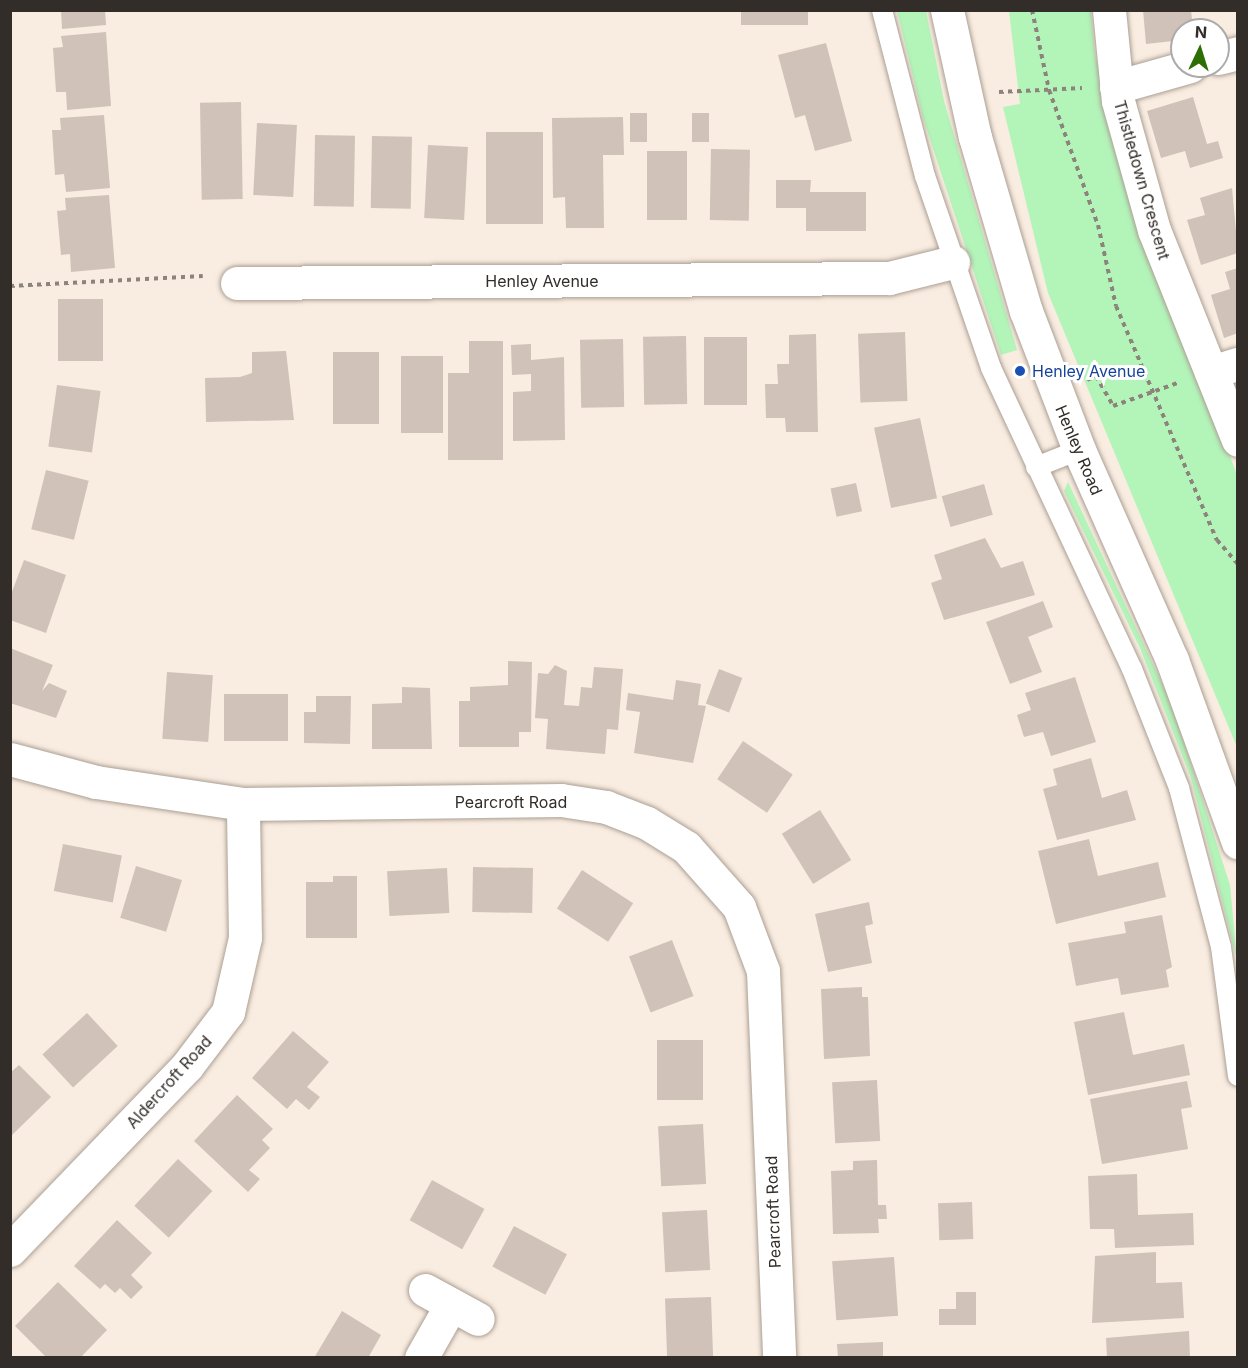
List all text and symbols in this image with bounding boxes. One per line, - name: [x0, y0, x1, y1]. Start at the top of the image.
- north arrow: [1170, 18, 1230, 78]
- text: N: [1194, 22, 1208, 42]
- street label: Thistledown Crescent: [1110, 98, 1174, 262]
- street label: Henley Avenue: [485, 271, 599, 291]
- place label: Henley Avenue: [1032, 361, 1145, 381]
- marker: Henley Avenue: [1013, 364, 1027, 378]
- street label: Henley Road: [1051, 402, 1107, 498]
- street label: Pearcroft Road: [455, 792, 567, 812]
- street label: Aldercroft Road: [122, 1032, 216, 1132]
- street label: Pearcroft Road: [761, 1155, 785, 1269]

